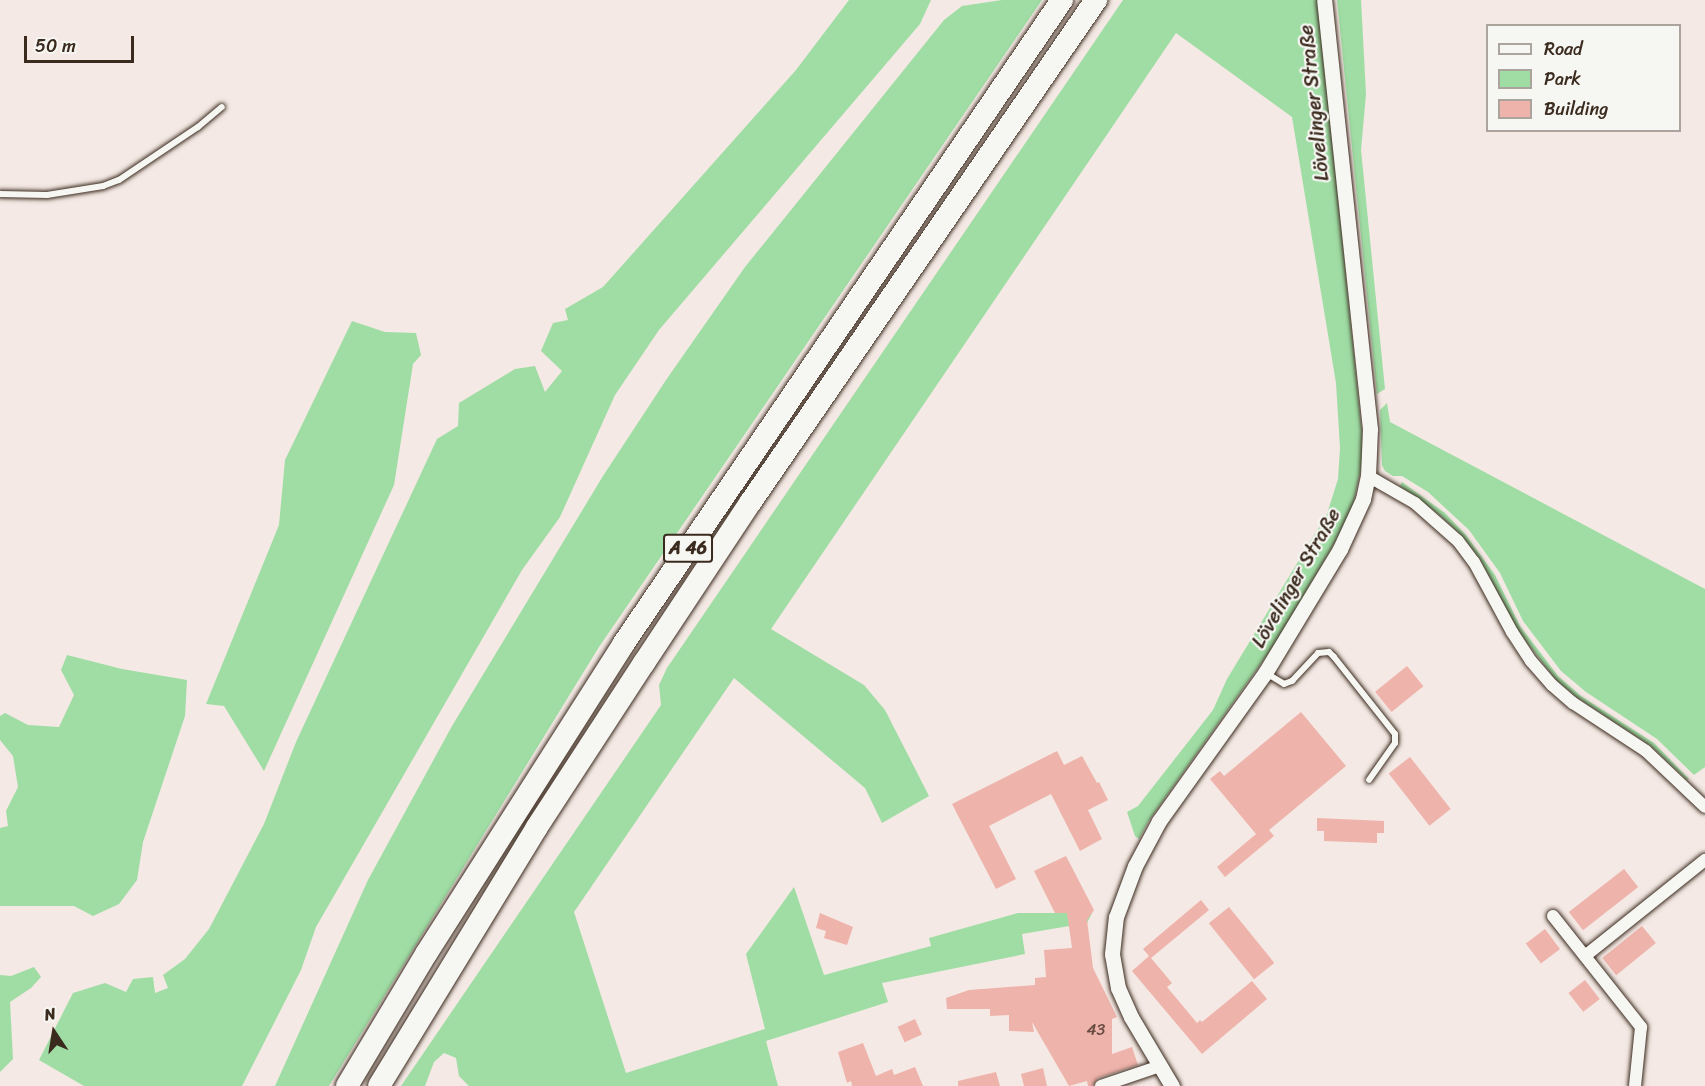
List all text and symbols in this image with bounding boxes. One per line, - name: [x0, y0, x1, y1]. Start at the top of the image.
- street label: Lövelinger Straße: [1294, 23, 1334, 183]
- scale bar: [27, 24, 136, 62]
- legend: [1486, 24, 1681, 132]
- text: 50 m: [35, 30, 76, 62]
- text: Road: [1544, 33, 1583, 65]
- text: Park: [1544, 63, 1581, 95]
- text: Building: [1544, 93, 1608, 125]
- street label: Lövelinger Straße: [1246, 504, 1346, 652]
- road number: A 46: [662, 533, 714, 563]
- text: N: [42, 999, 59, 1029]
- north arrow: [24, 1002, 84, 1062]
- house number: 43: [1087, 1020, 1105, 1040]

